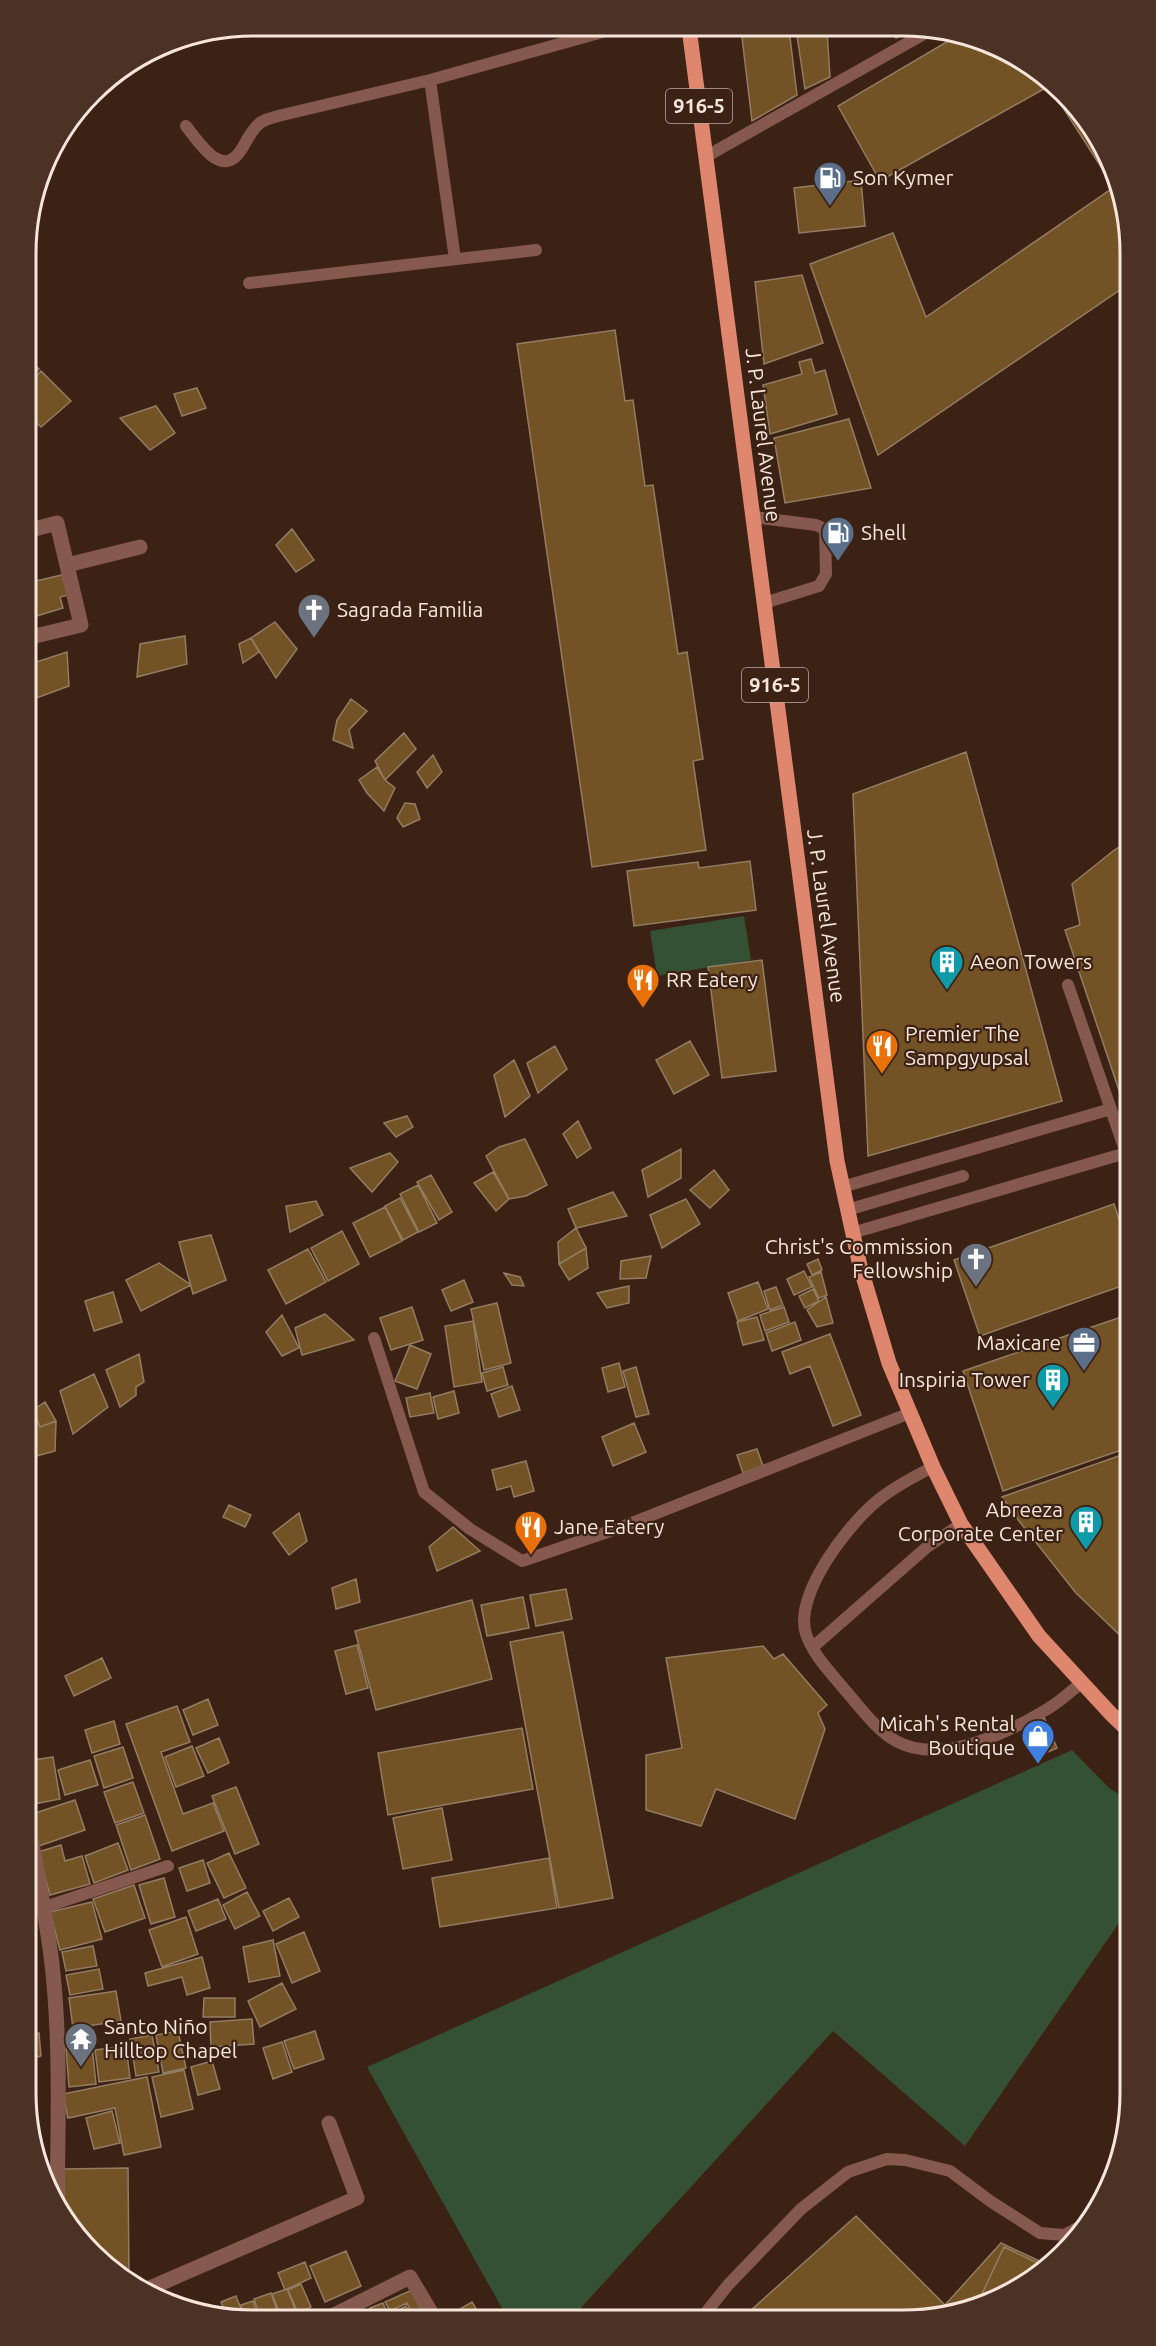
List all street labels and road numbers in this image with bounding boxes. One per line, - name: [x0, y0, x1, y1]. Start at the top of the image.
- road number: 916-5: [666, 89, 732, 123]
- street label: J. P. Laurel Avenue: [741, 346, 787, 523]
- road number: 916-5: [742, 668, 808, 702]
- street label: J. P. Laurel Avenue: [803, 827, 851, 1004]

